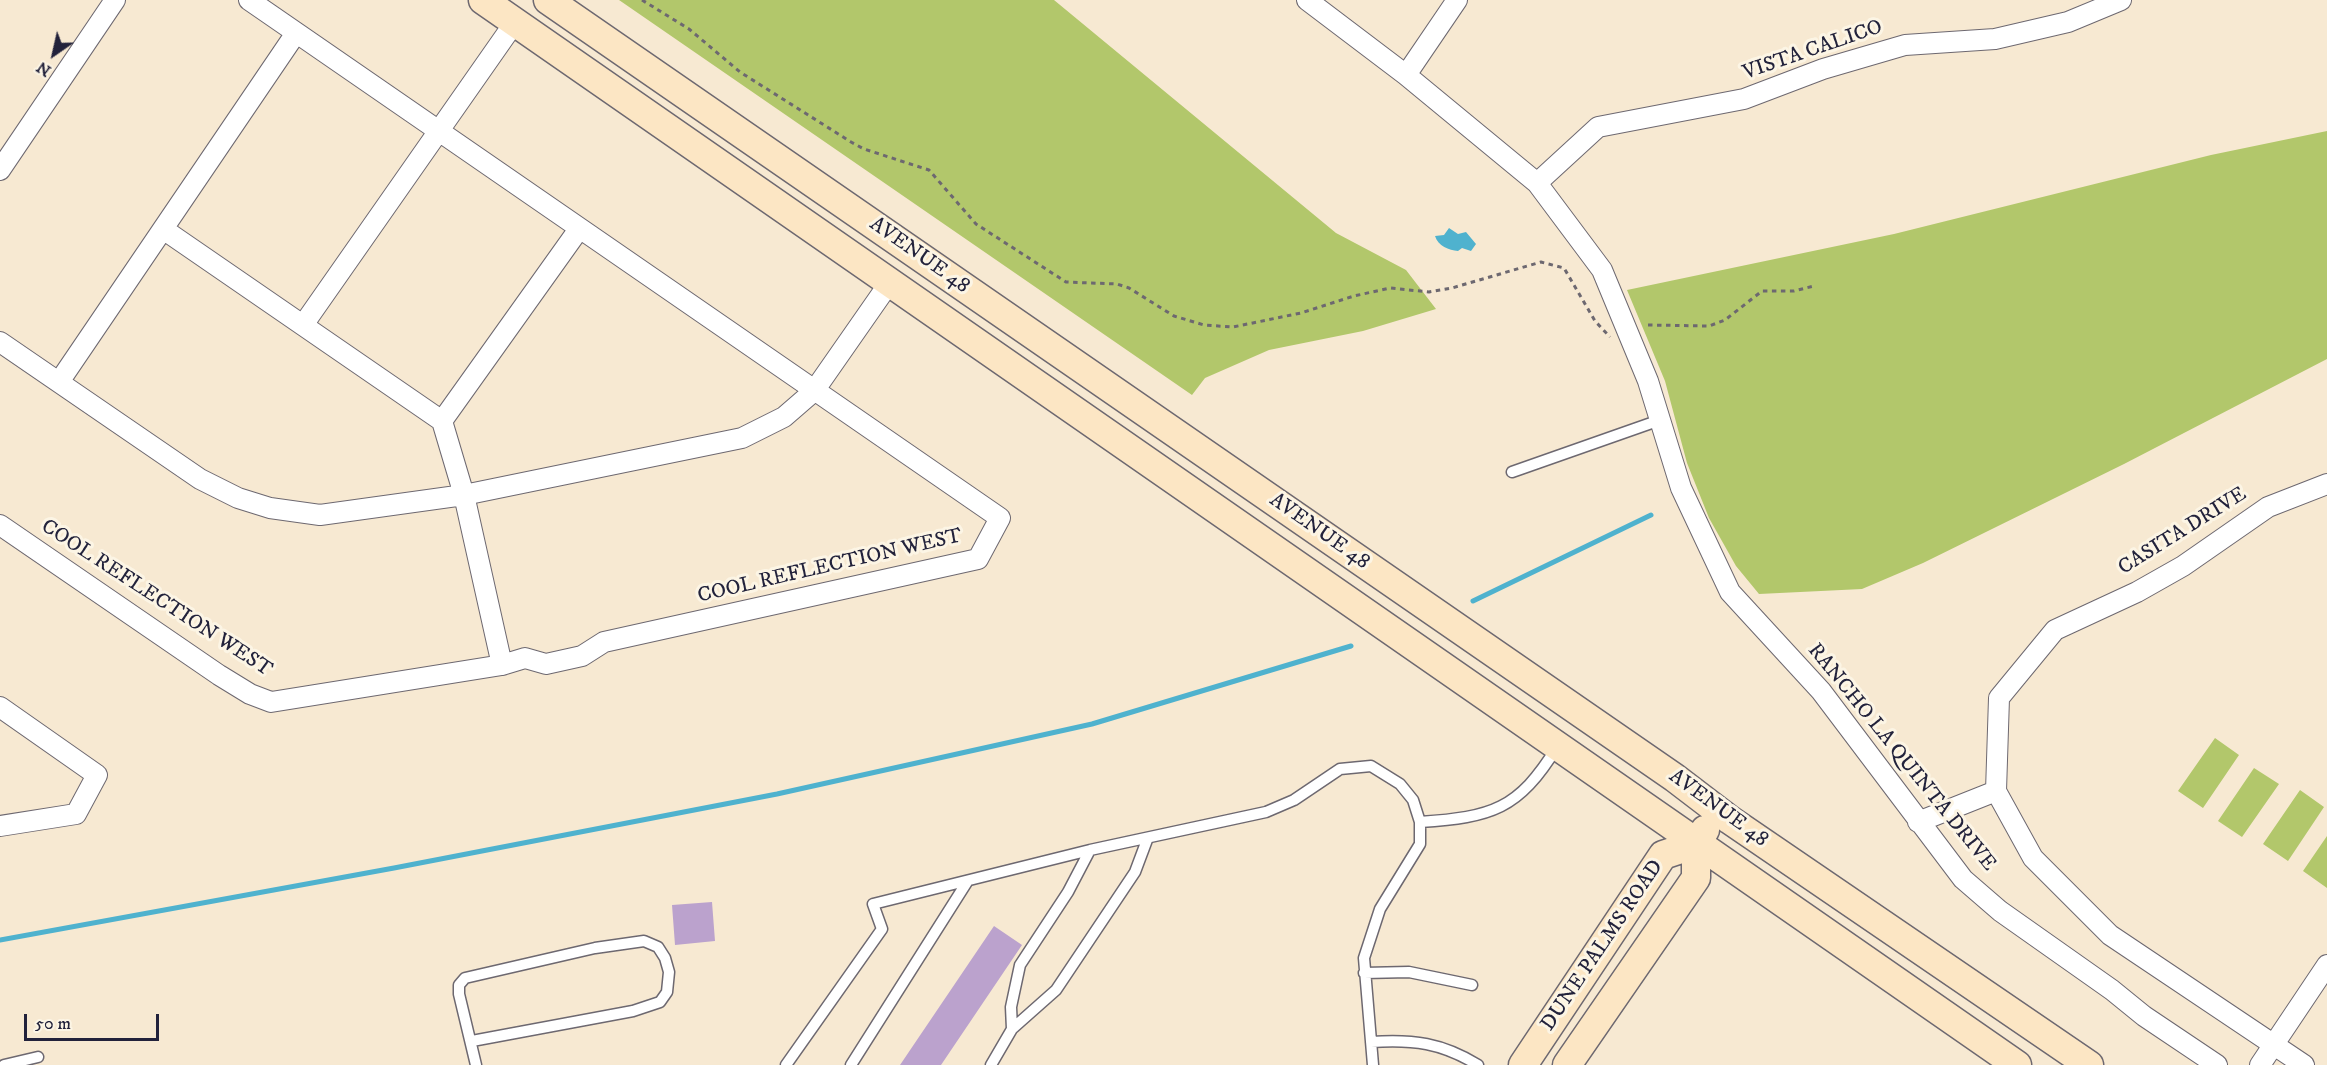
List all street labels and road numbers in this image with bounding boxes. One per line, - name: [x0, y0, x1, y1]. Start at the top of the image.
- street label: VISTA CALICO: [1740, 15, 1886, 87]
- street label: AVENUE 48: [864, 212, 974, 300]
- street label: CASITA DRIVE: [2114, 483, 2252, 581]
- street label: AVENUE 48: [1264, 488, 1374, 576]
- street label: COOL REFLECTION WEST: [36, 515, 276, 683]
- street label: COOL REFLECTION WEST: [695, 524, 965, 610]
- street label: RANCHO LA QUINTA DRIVE: [1801, 639, 2001, 877]
- street label: AVENUE 48: [1664, 765, 1772, 853]
- street label: DUNE PALMS ROAD: [1536, 856, 1670, 1036]

